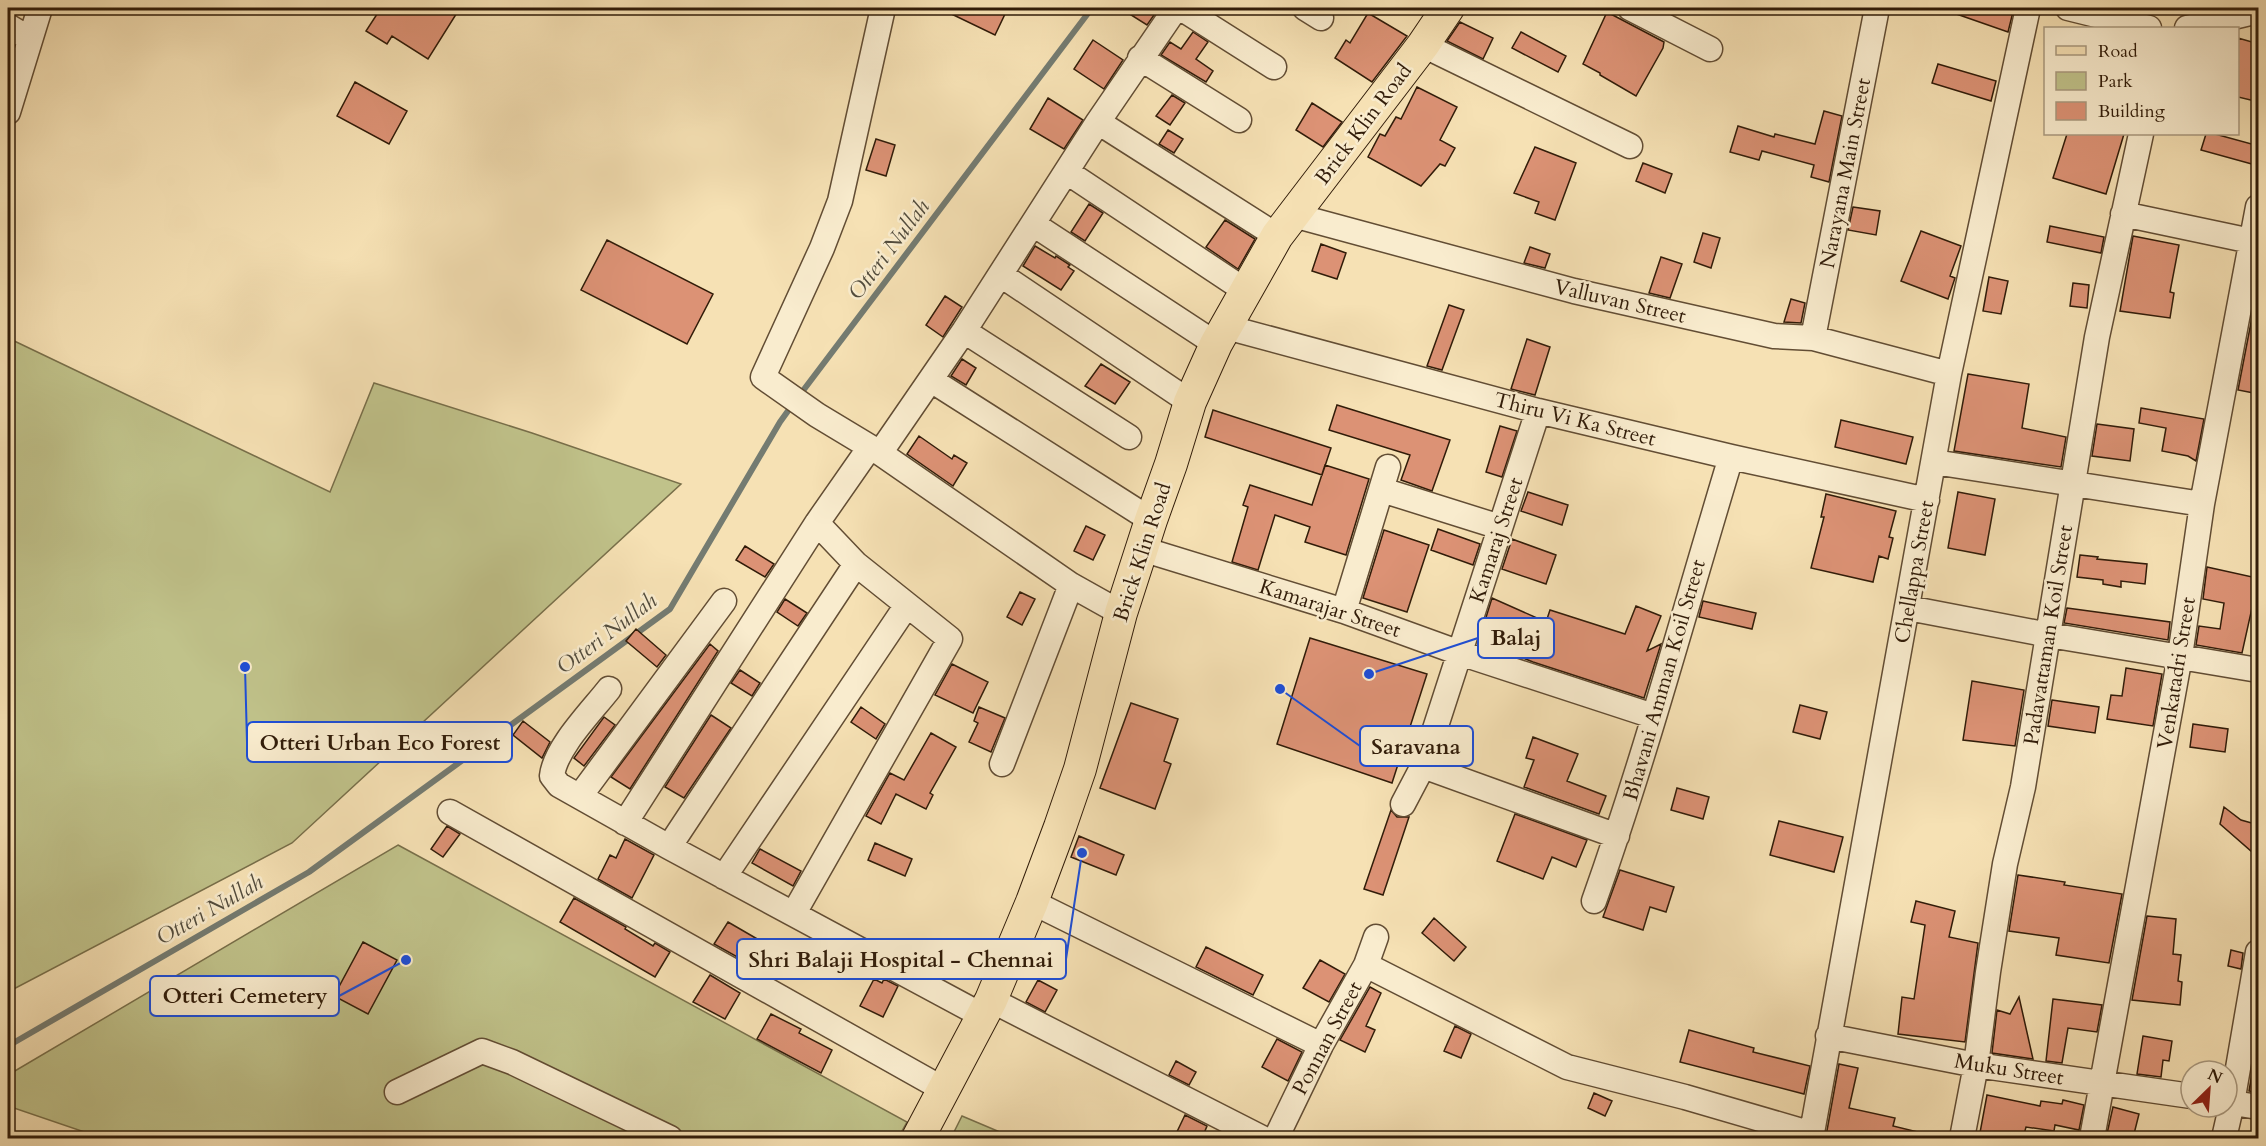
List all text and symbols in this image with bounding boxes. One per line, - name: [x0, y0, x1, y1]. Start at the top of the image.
- legend: [2044, 27, 2239, 135]
- text: Road: [2098, 39, 2138, 64]
- street label: Brick Klin Road: [1308, 58, 1419, 191]
- text: Park: [2098, 69, 2133, 94]
- street label: Narayana Main Street: [1813, 75, 1878, 271]
- text: Building: [2098, 99, 2166, 124]
- water label: Otteri Nullah: [841, 193, 937, 306]
- street label: Valluvan Street: [1551, 272, 1689, 331]
- street label: Thiru Vi Ka Street: [1491, 385, 1659, 454]
- street label: Kamaraj Street: [1463, 473, 1531, 607]
- street label: Brick Klin Road: [1106, 479, 1179, 626]
- street label: Chellappa Street: [1888, 498, 1941, 646]
- street label: Padavattaman Koil Street: [2017, 523, 2080, 747]
- street label: Bhavani Amman Koil Street: [1616, 556, 1713, 804]
- street label: Kamarajar Street: [1255, 572, 1405, 645]
- water label: Otteri Nullah: [550, 586, 663, 681]
- street label: Venkatadri Street: [2150, 594, 2203, 751]
- callout: Balaj: [1478, 618, 1554, 658]
- text: Balaj: [1490, 623, 1542, 653]
- callout: Otteri Urban Eco Forest: [247, 722, 512, 762]
- callout: Saravana: [1360, 726, 1473, 766]
- text: Otteri Urban Eco Forest: [260, 728, 501, 758]
- text: Saravana: [1371, 732, 1461, 762]
- water label: Otteri Nullah: [151, 867, 269, 953]
- callout: Shri Balaji Hospital - Chennai: [737, 939, 1066, 979]
- text: Shri Balaji Hospital - Chennai: [749, 945, 1053, 975]
- callout: Otteri Cemetery: [150, 976, 339, 1016]
- street label: Ponnan Street: [1285, 976, 1370, 1100]
- text: Otteri Cemetery: [162, 981, 328, 1011]
- street label: Muku Street: [1952, 1047, 2066, 1092]
- north arrow: [2179, 1059, 2239, 1119]
- text: N: [2204, 1063, 2226, 1089]

